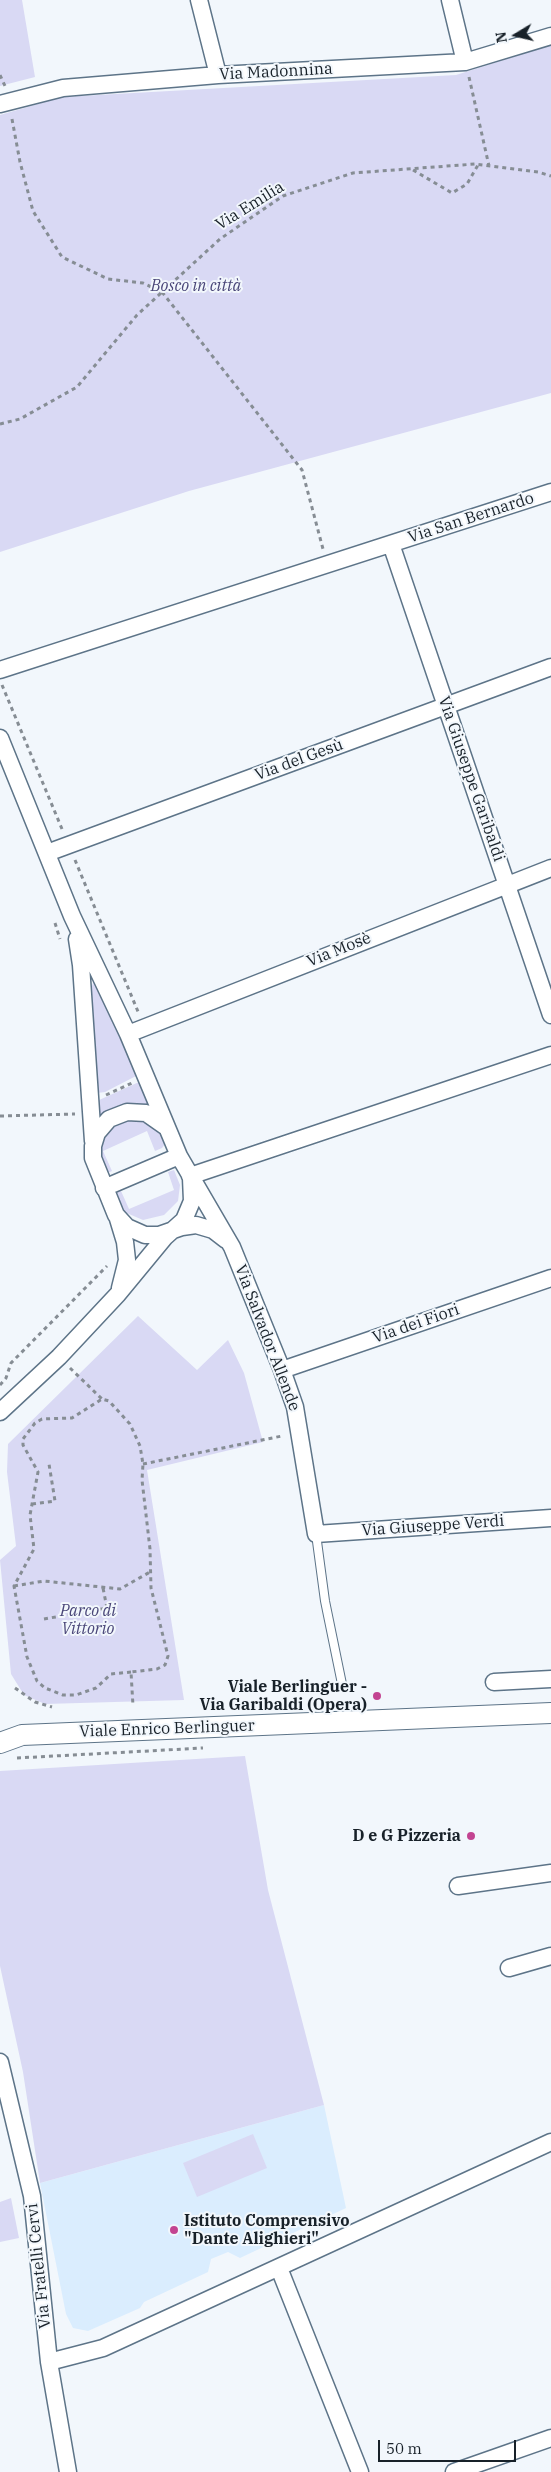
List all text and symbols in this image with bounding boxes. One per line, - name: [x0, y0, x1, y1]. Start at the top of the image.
- north arrow: [491, 10, 541, 60]
- text: N: [491, 30, 511, 44]
- street label: Via Madonnina: [219, 59, 333, 85]
- street label: Via Emilia: [212, 177, 288, 235]
- park label: Bosco in città: [151, 276, 241, 296]
- street label: Via San Bernardo: [406, 489, 536, 547]
- street label: Via Giuseppe Garibaldi: [434, 694, 508, 864]
- street label: Via del Gesù: [252, 735, 346, 785]
- street label: Via Mosè: [304, 929, 374, 971]
- street label: Via Salvador Allende: [230, 1262, 304, 1414]
- street label: Via dei Fiori: [370, 1300, 462, 1348]
- street label: Via Giuseppe Verdi: [361, 1511, 505, 1541]
- park label: Parco di Vittorio: [60, 1601, 116, 1639]
- place label: Viale Berlinguer - Via Garibaldi (Opera): [200, 1677, 367, 1715]
- marker: Viale Berlinguer - Via Garibaldi (Opera): [371, 1690, 383, 1702]
- street label: Viale Enrico Berlinguer: [79, 1716, 255, 1742]
- place label: D e G Pizzeria: [352, 1826, 461, 1846]
- marker: D e G Pizzeria: [465, 1830, 477, 1842]
- street label: Via Fratelli Cervi: [23, 2203, 55, 2329]
- place label: Istituto Comprensivo "Dante Alighieri": [184, 2211, 350, 2249]
- marker: Istituto Comprensivo "Dante Alighieri": [168, 2224, 180, 2236]
- scale bar: [381, 2430, 518, 2462]
- text: 50 m: [386, 2439, 422, 2458]

